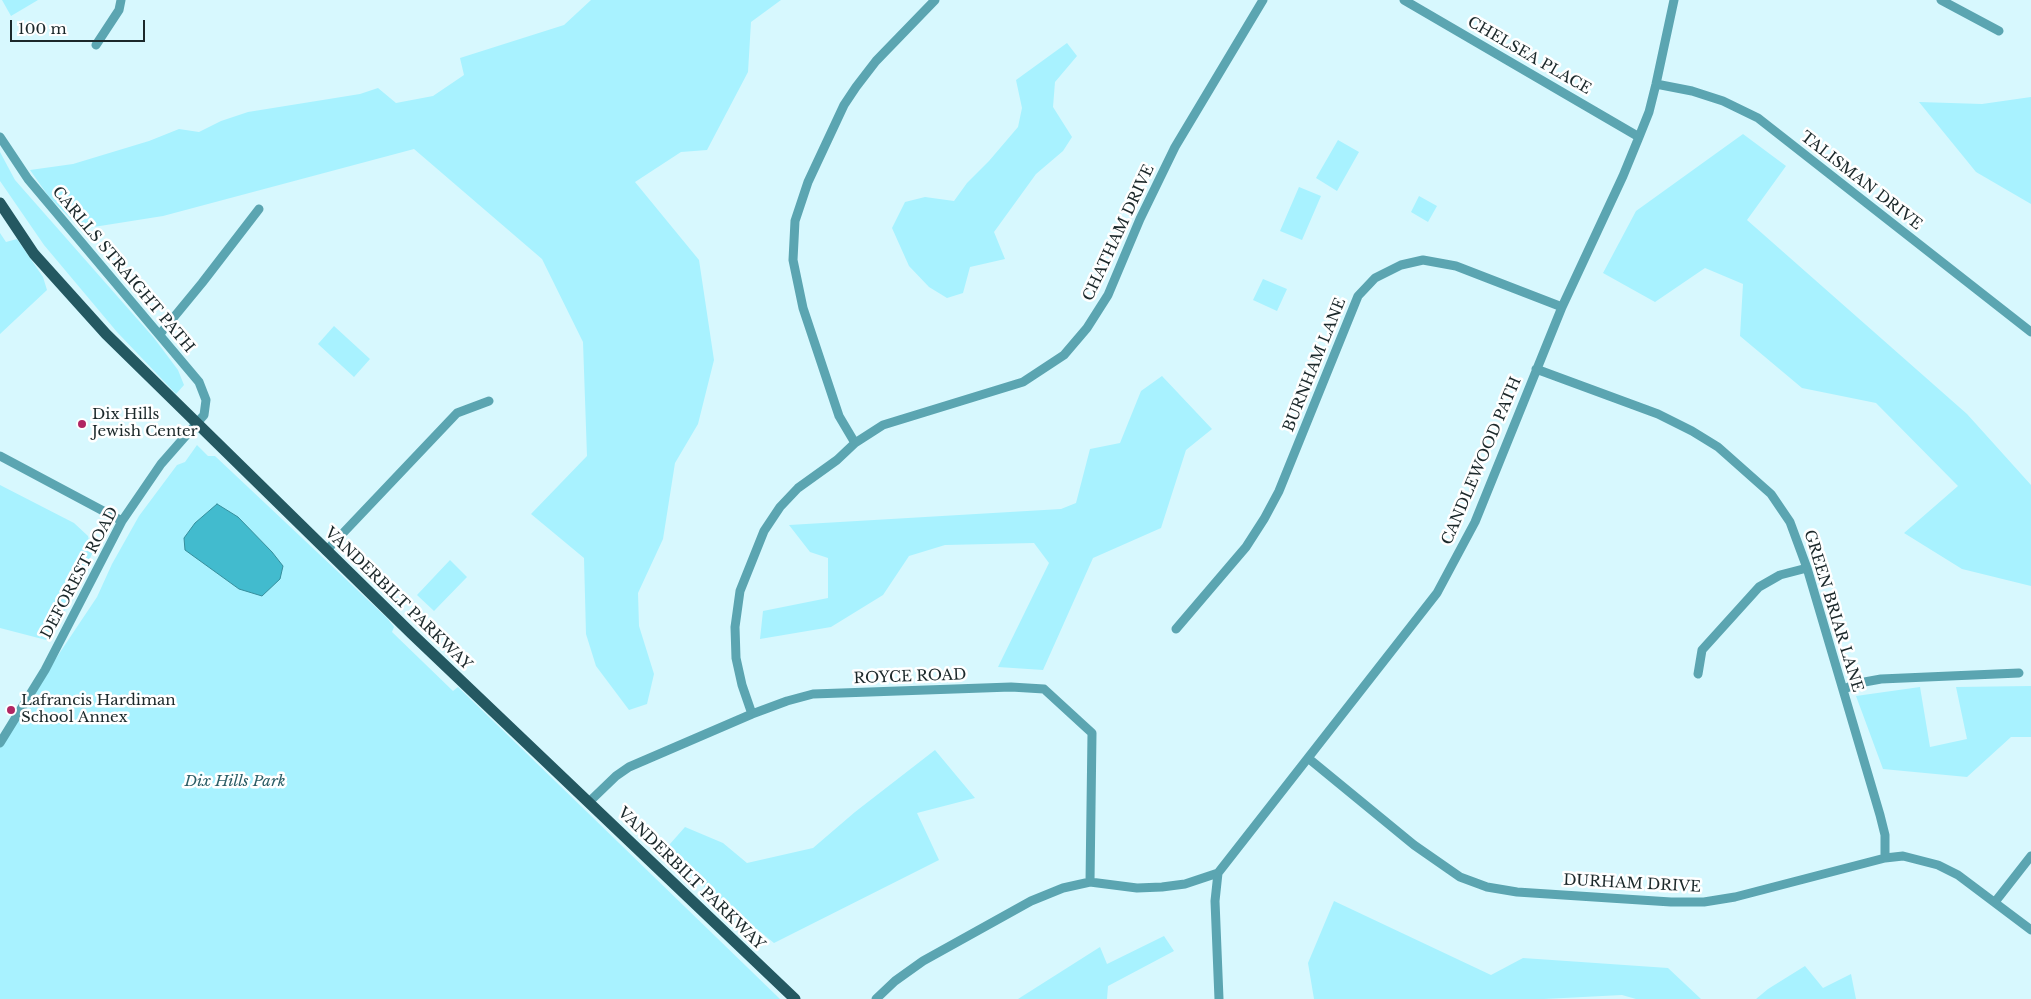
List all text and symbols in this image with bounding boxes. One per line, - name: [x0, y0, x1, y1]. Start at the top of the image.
- scale bar: [12, 10, 148, 42]
- street label: CHELSEA PLACE: [1464, 13, 1594, 99]
- text: 100 m: [18, 19, 67, 38]
- street label: TALISMAN DRIVE: [1797, 128, 1925, 234]
- street label: CHATHAM DRIVE: [1080, 162, 1158, 304]
- street label: CARLLS STRAIGHT PATH: [48, 183, 198, 357]
- street label: BURNHAM LANE: [1280, 296, 1350, 434]
- street label: CANDLEWOOD PATH: [1438, 374, 1526, 548]
- place label: Dix Hills Jewish Center: [92, 406, 198, 441]
- marker: Dix Hills Jewish Center: [76, 418, 88, 430]
- street label: DEFOREST ROAD: [38, 504, 122, 642]
- street label: VANDERBILT PARKWAY: [321, 524, 475, 674]
- street label: GREEN BRIAR LANE: [1800, 528, 1866, 694]
- street label: ROYCE ROAD: [853, 666, 967, 688]
- place label: Lafrancis Hardiman School Annex: [21, 692, 176, 727]
- marker: Lafrancis Hardiman School Annex: [5, 704, 17, 716]
- park label: Dix Hills Park: [185, 773, 285, 791]
- street label: VANDERBILT PARKWAY: [614, 804, 768, 954]
- street label: DURHAM DRIVE: [1563, 871, 1701, 897]

